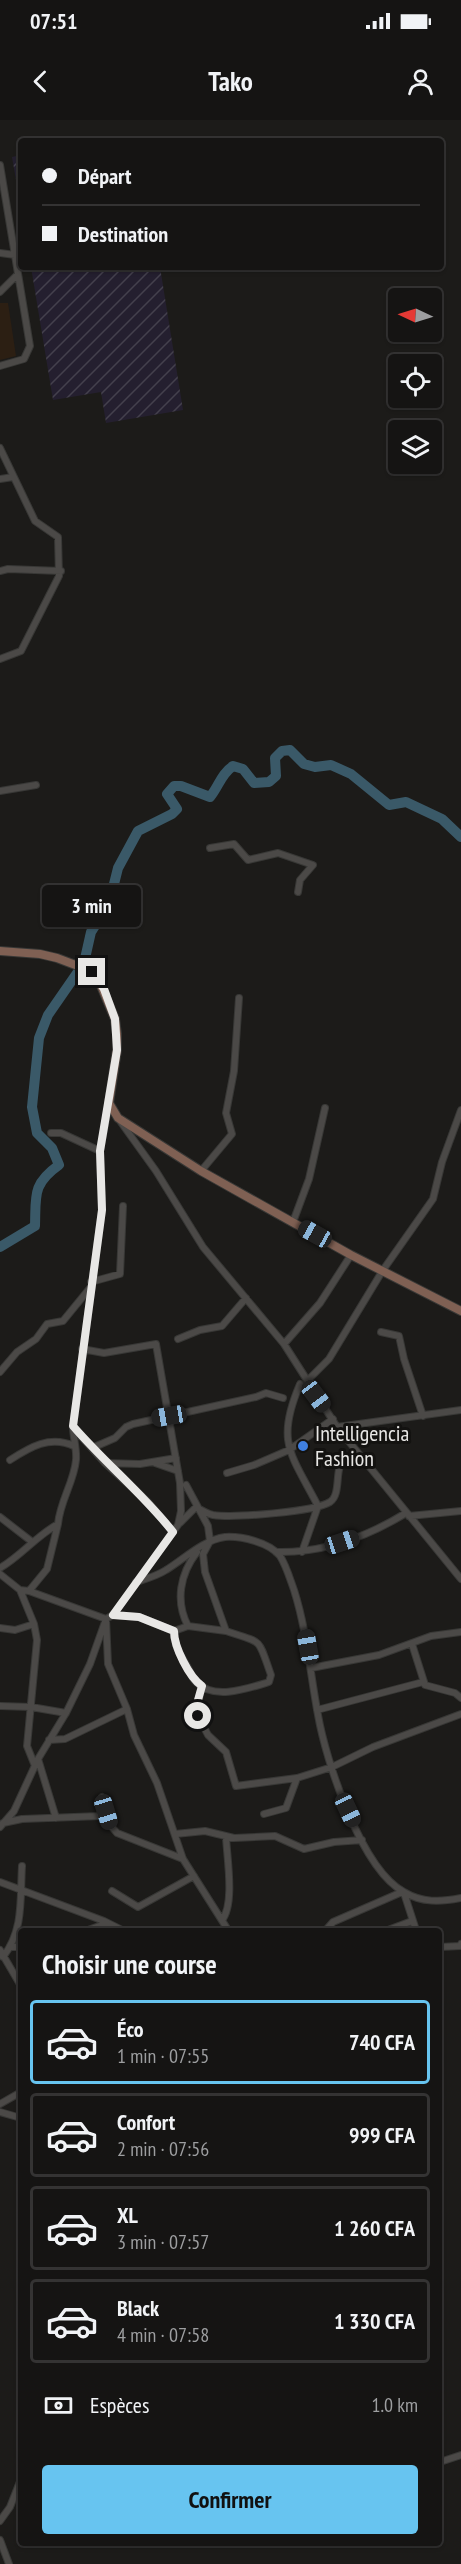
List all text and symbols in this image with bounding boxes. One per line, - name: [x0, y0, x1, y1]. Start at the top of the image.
- text: 07:51: [30, 7, 78, 35]
- text: Tako: [208, 64, 253, 98]
- icon: back: [24, 65, 57, 98]
- icon: person: [404, 65, 437, 98]
- text: Départ: [78, 162, 132, 190]
- text: Destination: [78, 220, 168, 248]
- north arrow: [388, 288, 442, 342]
- map controls: [388, 288, 442, 474]
- button: locate: [388, 354, 442, 408]
- button: layers: [388, 420, 442, 474]
- callout: 3 min: [42, 885, 142, 927]
- text: 3 min: [71, 893, 112, 919]
- route end: [78, 958, 105, 985]
- car: [295, 1217, 335, 1251]
- car: [298, 1376, 334, 1416]
- car: [150, 1404, 188, 1428]
- place label: Intelligencia Fashion: [315, 1419, 409, 1472]
- marker: Intelligencia Fashion: [296, 1439, 310, 1453]
- car: [322, 1528, 362, 1556]
- car: [296, 1628, 320, 1666]
- route start: [184, 1702, 211, 1729]
- car: [332, 1790, 364, 1830]
- car: [92, 1792, 120, 1832]
- text: Choisir une course: [42, 1947, 217, 1981]
- icon: car: [45, 2015, 99, 2069]
- text: Éco: [117, 2015, 144, 2043]
- text: 740 CFA: [349, 2028, 415, 2056]
- text: 1 min · 07:55: [117, 2043, 209, 2069]
- icon: car: [45, 2108, 99, 2162]
- text: Confort: [117, 2108, 175, 2136]
- text: 999 CFA: [349, 2121, 415, 2149]
- text: 2 min · 07:56: [117, 2136, 209, 2162]
- icon: car: [45, 2201, 99, 2255]
- text: XL: [117, 2201, 138, 2229]
- text: 1 260 CFA: [334, 2214, 415, 2242]
- text: 3 min · 07:57: [117, 2229, 209, 2255]
- icon: car: [45, 2294, 99, 2348]
- text: Black: [117, 2294, 159, 2322]
- text: 1 330 CFA: [334, 2307, 415, 2335]
- text: 4 min · 07:58: [117, 2322, 209, 2348]
- icon: cash: [42, 2389, 75, 2422]
- text: Espèces: [90, 2391, 149, 2419]
- text: 1.0 km: [371, 2392, 418, 2418]
- button: Confirmer: [42, 2465, 418, 2534]

